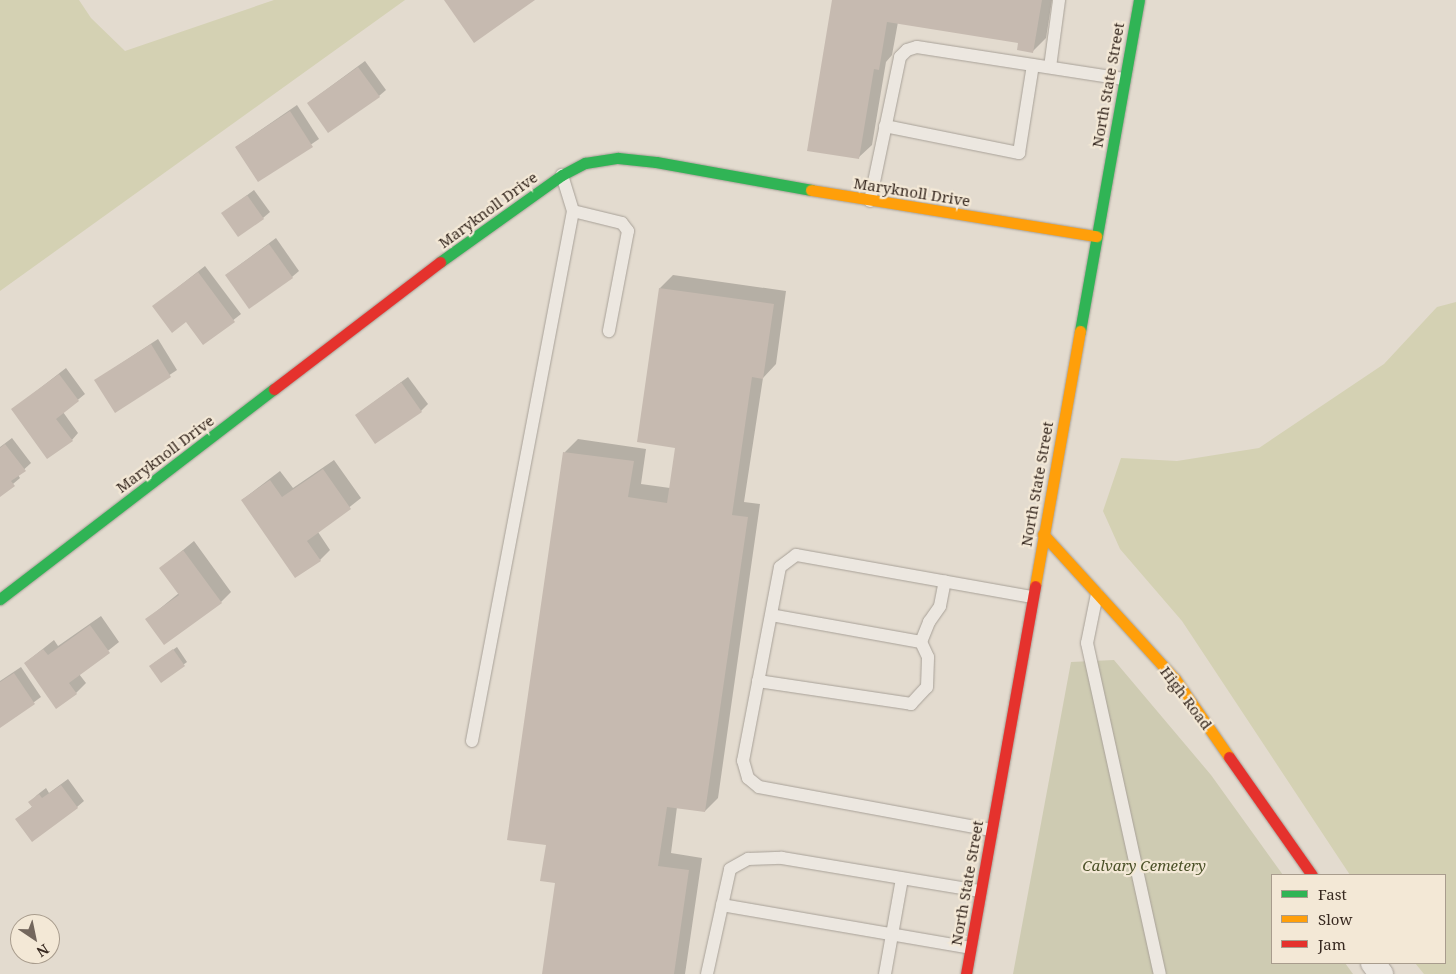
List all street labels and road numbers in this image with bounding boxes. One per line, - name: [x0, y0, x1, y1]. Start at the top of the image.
- street label: North State Street: [1088, 21, 1128, 149]
- street label: Maryknoll Drive: [435, 168, 541, 252]
- street label: Maryknoll Drive: [852, 174, 972, 210]
- street label: Maryknoll Drive: [113, 411, 217, 497]
- street label: North State Street: [1017, 420, 1057, 548]
- street label: High Road: [1156, 663, 1216, 733]
- street label: North State Street: [947, 819, 987, 947]

